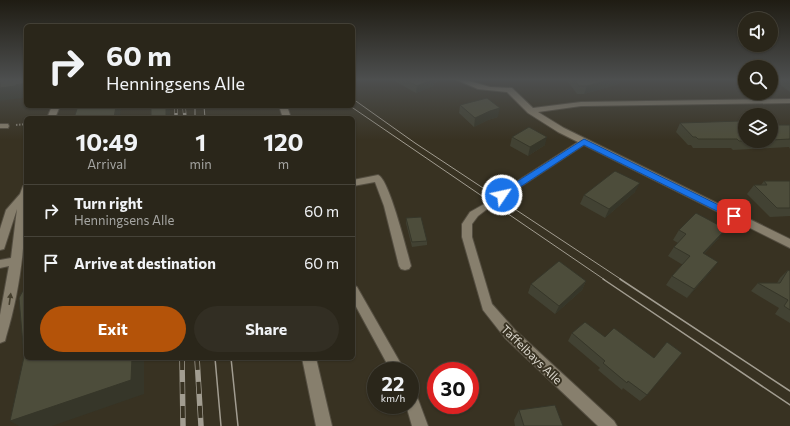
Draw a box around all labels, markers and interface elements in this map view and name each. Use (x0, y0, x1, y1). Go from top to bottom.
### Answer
map controls (738, 12, 778, 148)
button: sound (738, 12, 778, 52)
text: 60 m (106, 38, 172, 72)
icon: right (40, 40, 92, 92)
button: search (738, 60, 778, 100)
text: Henningsens Alle (106, 72, 245, 94)
button: layers (738, 108, 778, 148)
text: 10:49 (75, 127, 138, 156)
text: 1 (195, 127, 206, 156)
text: 120 (263, 127, 304, 156)
text: Arrival (87, 156, 126, 172)
text: min (190, 156, 212, 172)
text: m (278, 156, 289, 172)
position arrow (481, 174, 523, 216)
text: Turn right (74, 194, 143, 212)
pin (717, 199, 751, 233)
icon: right (40, 200, 62, 222)
text: 60 m (304, 202, 339, 220)
icon: arrive (723, 205, 745, 227)
text: Henningsens Alle (74, 212, 174, 228)
icon: arrive (40, 252, 62, 274)
text: Arrive at destination (74, 254, 216, 272)
text: 60 m (304, 254, 339, 272)
one-way arrow (7, 293, 13, 305)
button: Exit (40, 306, 186, 352)
button: Share (194, 306, 339, 352)
street label: Taffelbays Alle (499, 321, 565, 387)
speed limit sign: 30 (427, 362, 479, 414)
text: 22 (382, 371, 404, 395)
text: km/h (381, 392, 405, 404)

